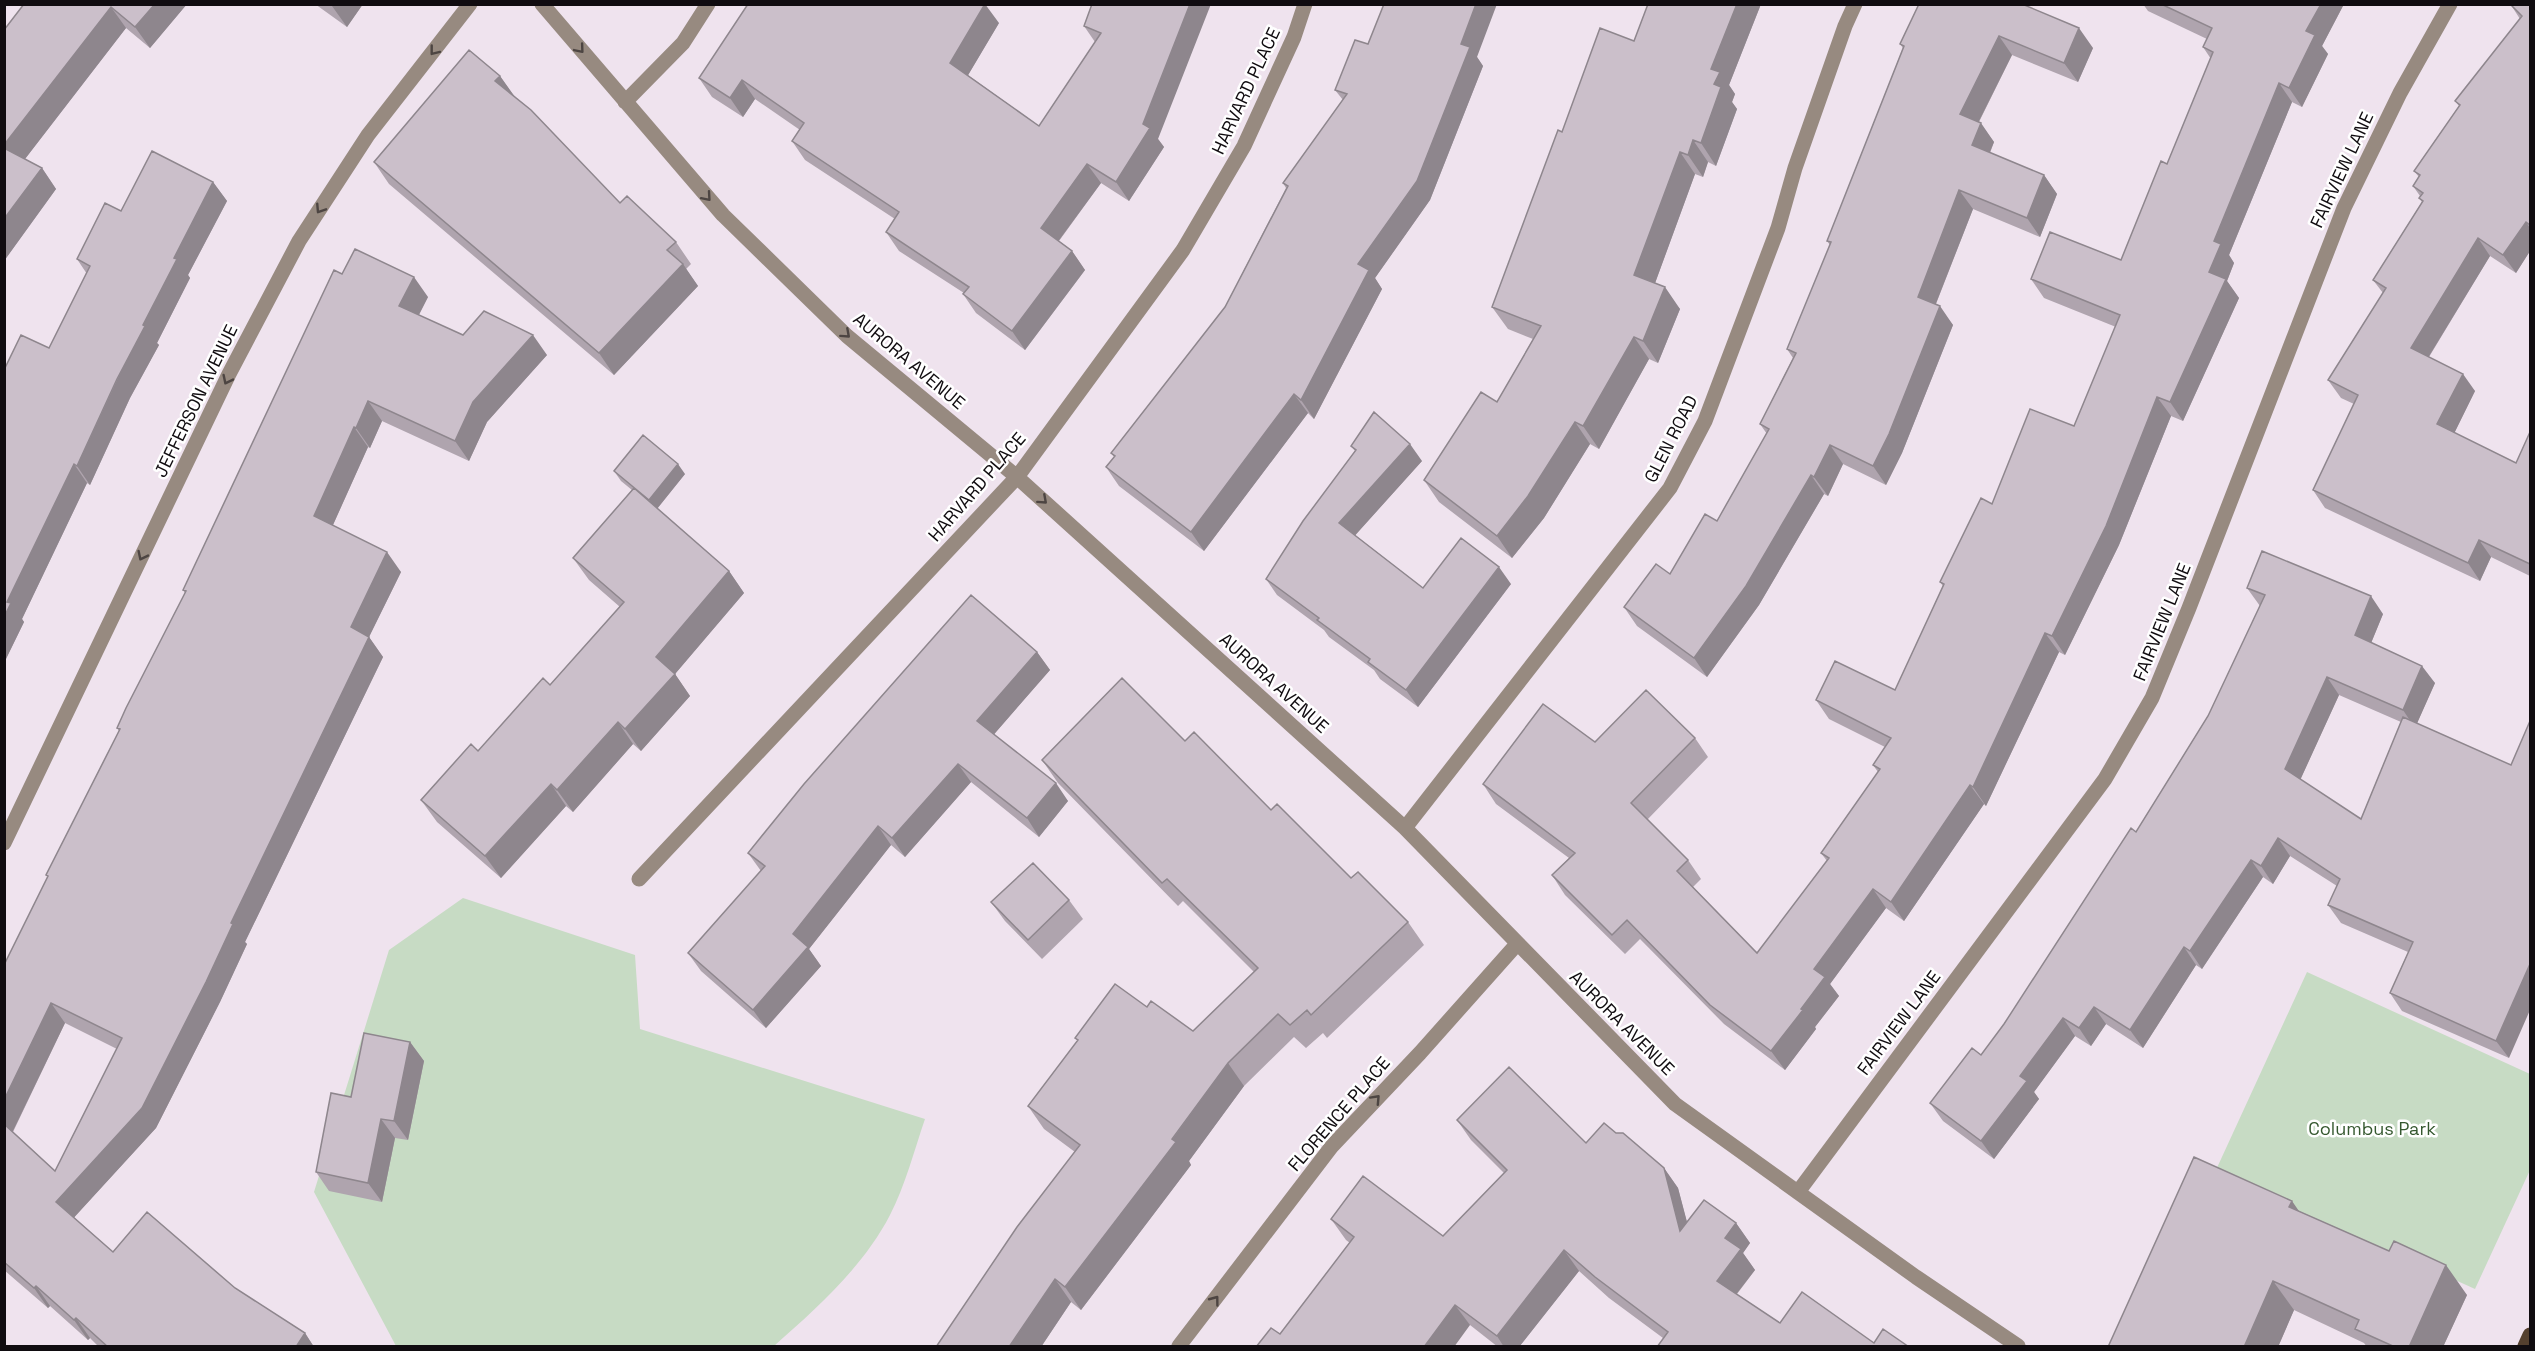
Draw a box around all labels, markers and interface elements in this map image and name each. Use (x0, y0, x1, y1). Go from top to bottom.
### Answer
street label: HARVARD PLACE (1206, 24, 1285, 158)
one-way arrow (573, 42, 584, 53)
one-way arrow (430, 44, 441, 55)
street label: FAIRVIEW LANE (2305, 108, 2378, 231)
one-way arrow (700, 190, 711, 201)
one-way arrow (316, 202, 327, 213)
street label: AURORA AVENUE (849, 307, 970, 414)
street label: JEFFERSON AVENUE (149, 321, 242, 481)
one-way arrow (839, 327, 849, 338)
one-way arrow (222, 374, 234, 385)
street label: GLEN ROAD (1639, 391, 1702, 486)
street label: HARVARD PLACE (923, 427, 1030, 546)
one-way arrow (1036, 493, 1047, 504)
one-way arrow (138, 549, 150, 560)
street label: FAIRVIEW LANE (2127, 560, 2196, 684)
street label: AURORA AVENUE (1215, 628, 1334, 738)
street label: AURORA AVENUE (1565, 965, 1680, 1080)
street label: FAIRVIEW LANE (1852, 966, 1945, 1080)
street label: FLORENCE PLACE (1283, 1052, 1395, 1176)
one-way arrow (1369, 1095, 1380, 1106)
park label: Columbus Park (2308, 1117, 2436, 1140)
one-way arrow (1208, 1296, 1219, 1307)

